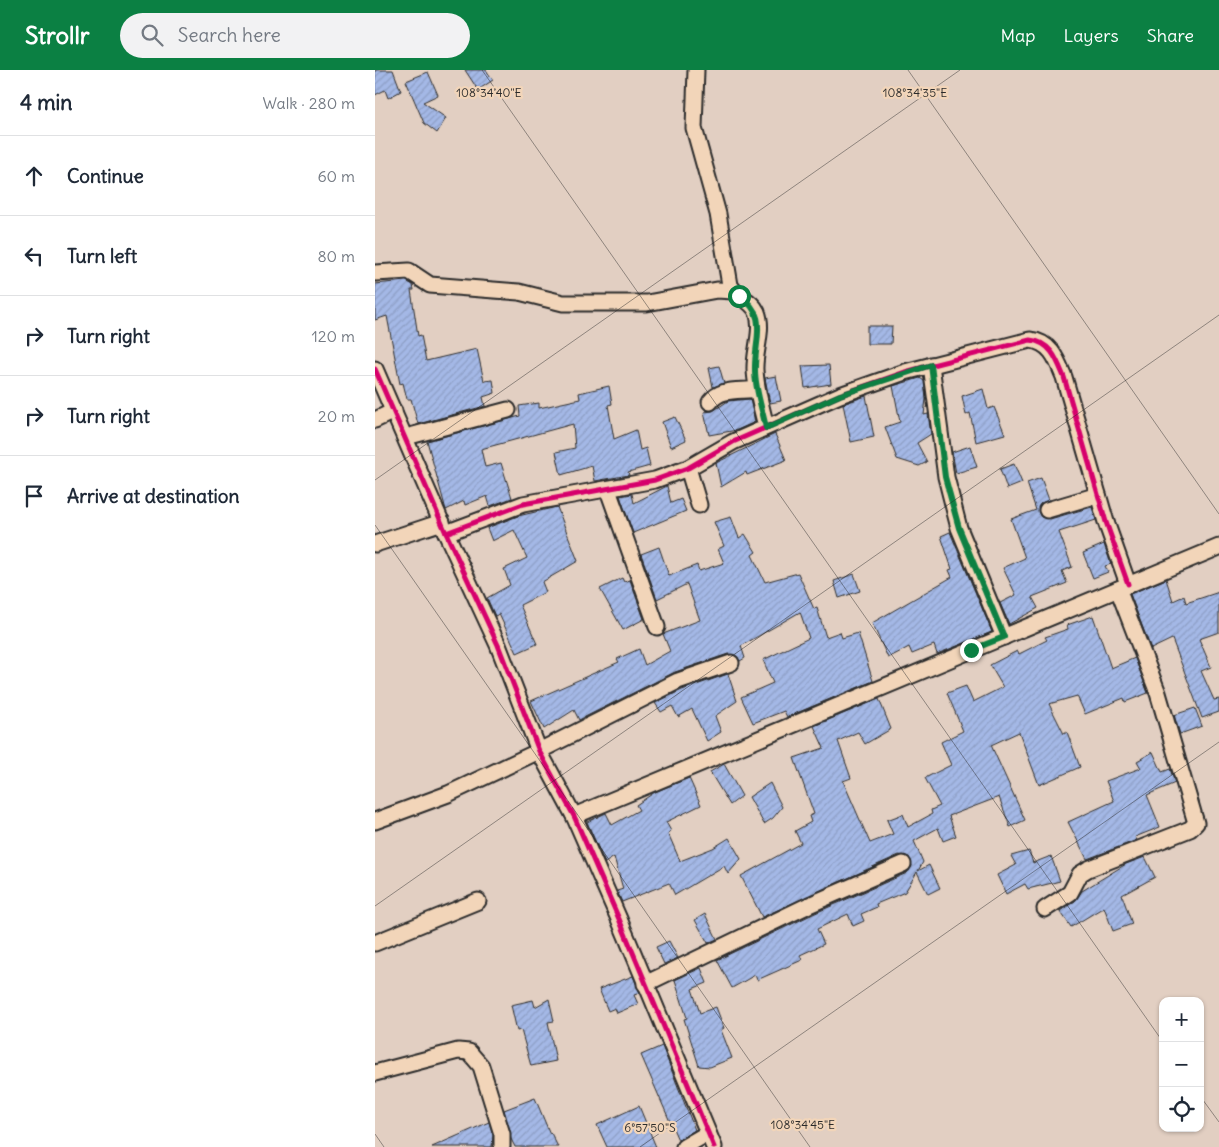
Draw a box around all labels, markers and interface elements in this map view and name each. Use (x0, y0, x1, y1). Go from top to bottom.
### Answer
search box (120, 13, 470, 58)
text: Strollr (25, 20, 90, 50)
icon: search (138, 21, 166, 49)
text: Search here (178, 23, 281, 47)
text: Map (1000, 24, 1035, 47)
text: Layers (1063, 24, 1119, 47)
text: Share (1147, 24, 1194, 47)
text: 108°34'40"E (456, 85, 522, 100)
text: 108°34'35"E (883, 85, 947, 100)
text: 4 min (20, 89, 72, 116)
text: Walk · 280 m (263, 93, 355, 113)
icon: ahead (20, 162, 48, 190)
text: Continue (67, 164, 144, 188)
text: 60 m (317, 166, 355, 186)
icon: left (20, 242, 48, 270)
text: Turn left (67, 244, 137, 268)
text: 80 m (317, 246, 355, 266)
route start (728, 285, 751, 308)
icon: right (20, 322, 48, 350)
text: Turn right (67, 324, 150, 348)
text: 120 m (312, 326, 355, 346)
icon: right (20, 402, 48, 430)
text: Turn right (67, 404, 150, 428)
text: 20 m (318, 406, 355, 426)
icon: arrive (20, 482, 48, 510)
text: Arrive at destination (67, 484, 240, 508)
route end (960, 639, 983, 662)
map controls (1159, 997, 1204, 1132)
button: + (1159, 997, 1204, 1042)
button: − (1159, 1042, 1204, 1087)
button: locate (1159, 1087, 1204, 1132)
text: 108°34'45"E (771, 1117, 835, 1132)
text: 6°57'50"S (624, 1120, 676, 1135)

